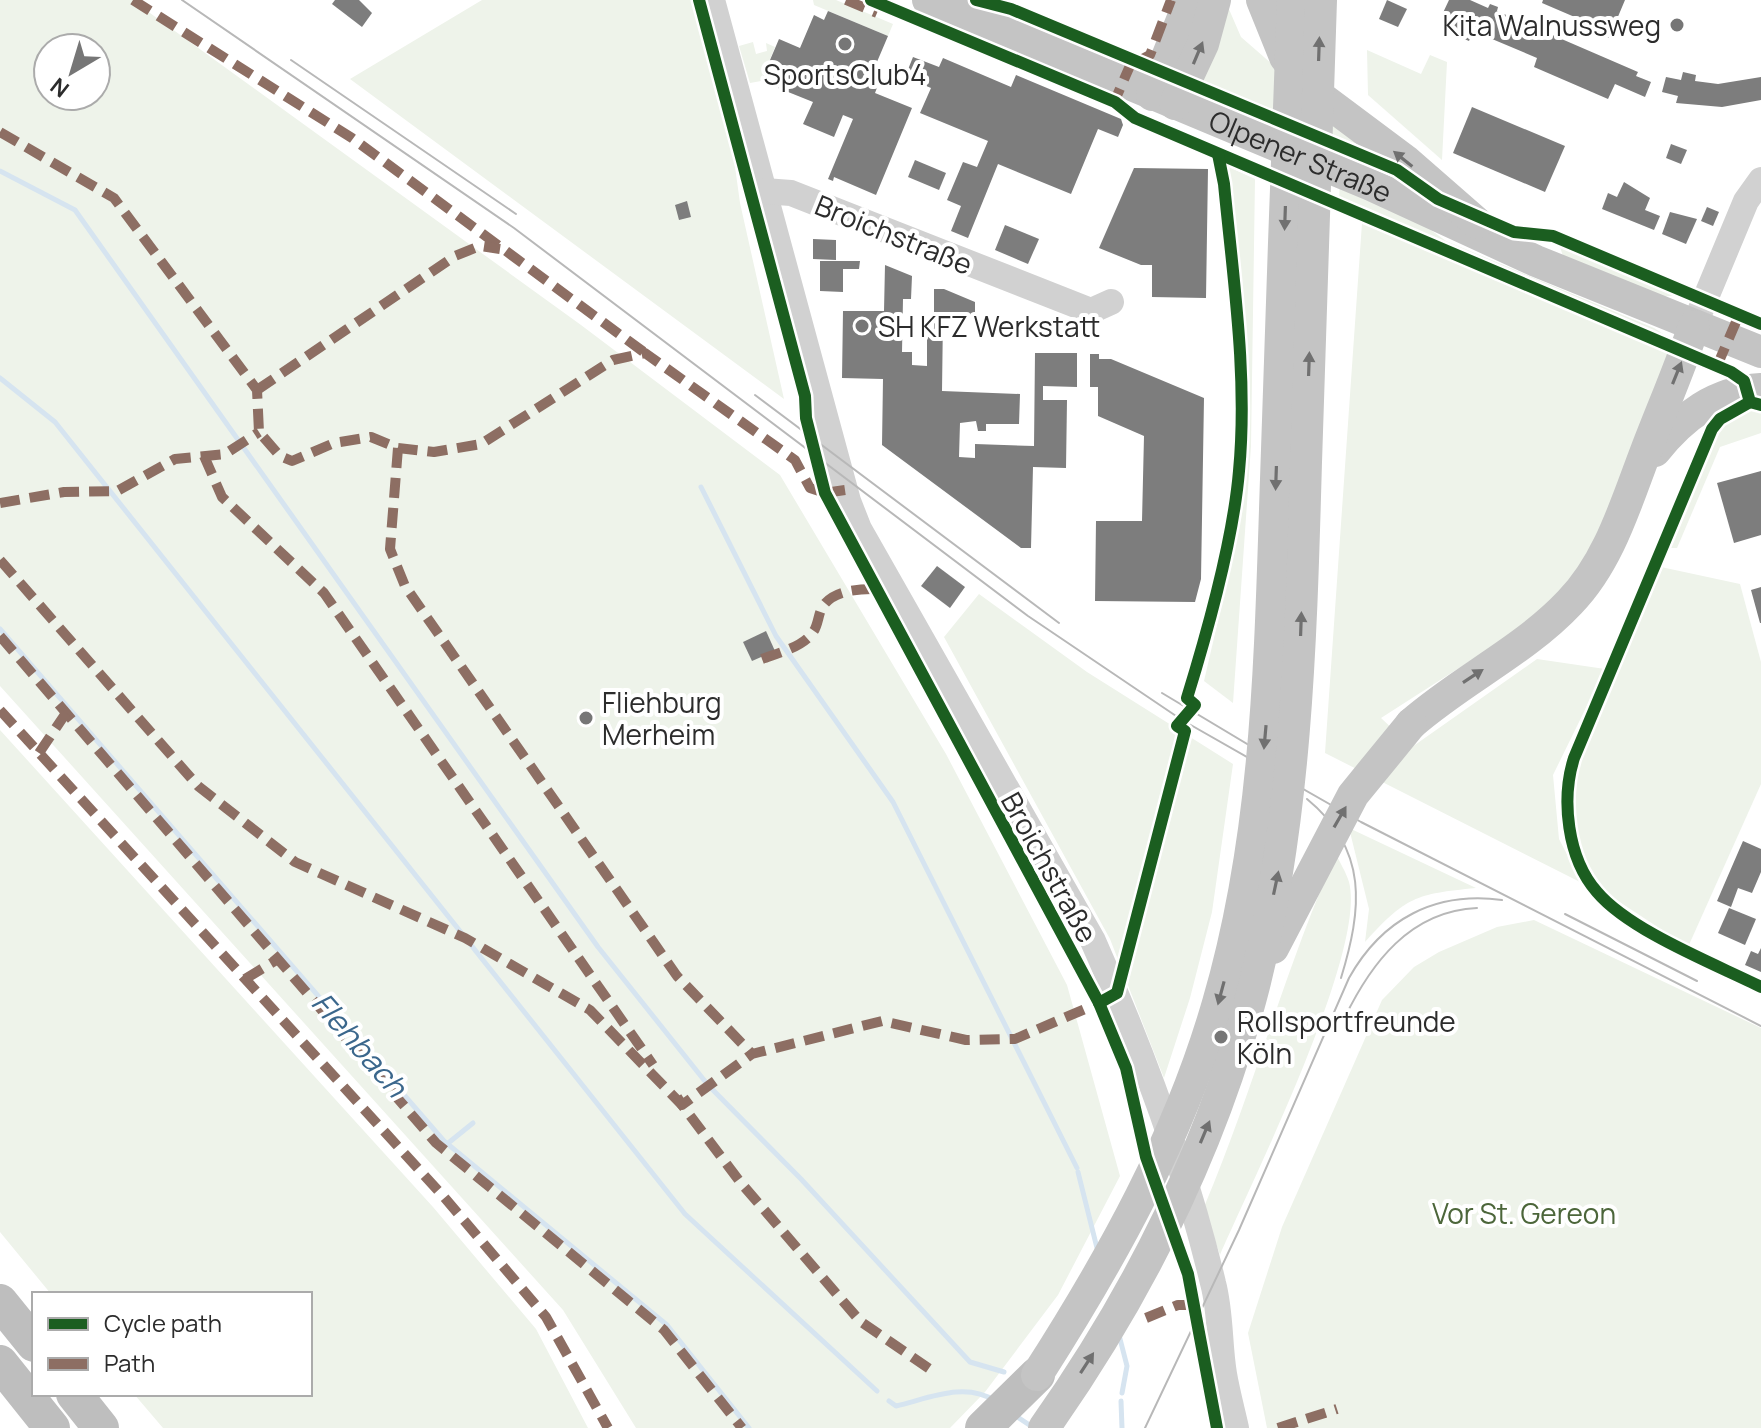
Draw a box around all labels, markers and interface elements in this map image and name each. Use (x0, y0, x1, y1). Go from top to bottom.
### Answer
place label: Kita Walnussweg (1442, 6, 1661, 44)
marker: Kita Walnussweg (1668, 16, 1686, 34)
north arrow (32, 32, 112, 112)
marker: SportsClub4 (836, 35, 854, 53)
one-way arrow (1312, 36, 1325, 61)
one-way arrow (1192, 41, 1205, 65)
place label: SportsClub4 (764, 55, 926, 93)
text: N (44, 71, 75, 104)
street label: Olpener Straße (1204, 101, 1398, 211)
one-way arrow (1392, 150, 1413, 167)
street label: Broichstraße (810, 185, 978, 283)
one-way arrow (1278, 206, 1291, 231)
place label: SH KFZ Werkstatt (878, 307, 1100, 345)
marker: SH KFZ Werkstatt (853, 317, 871, 335)
one-way arrow (1302, 351, 1315, 376)
one-way arrow (1671, 361, 1684, 385)
one-way arrow (1269, 466, 1282, 491)
one-way arrow (1295, 611, 1308, 636)
one-way arrow (1462, 669, 1483, 684)
place label: Fliehburg Merheim (602, 683, 722, 753)
marker: Fliehburg Merheim (577, 709, 595, 727)
one-way arrow (1258, 725, 1271, 750)
street label: Broichstraße (993, 785, 1107, 949)
one-way arrow (1333, 806, 1347, 828)
one-way arrow (1270, 870, 1283, 895)
one-way arrow (1214, 981, 1226, 1006)
water label: Flehbach (303, 983, 418, 1106)
place label: Rollsportfreunde Köln (1237, 1002, 1456, 1072)
marker: Rollsportfreunde Köln (1212, 1028, 1230, 1046)
one-way arrow (1198, 1120, 1211, 1144)
park label: Vor St. Gereon (1432, 1194, 1616, 1232)
legend (32, 1292, 312, 1396)
text: Cycle path (104, 1306, 222, 1339)
text: Path (104, 1346, 155, 1379)
one-way arrow (1080, 1352, 1094, 1374)

